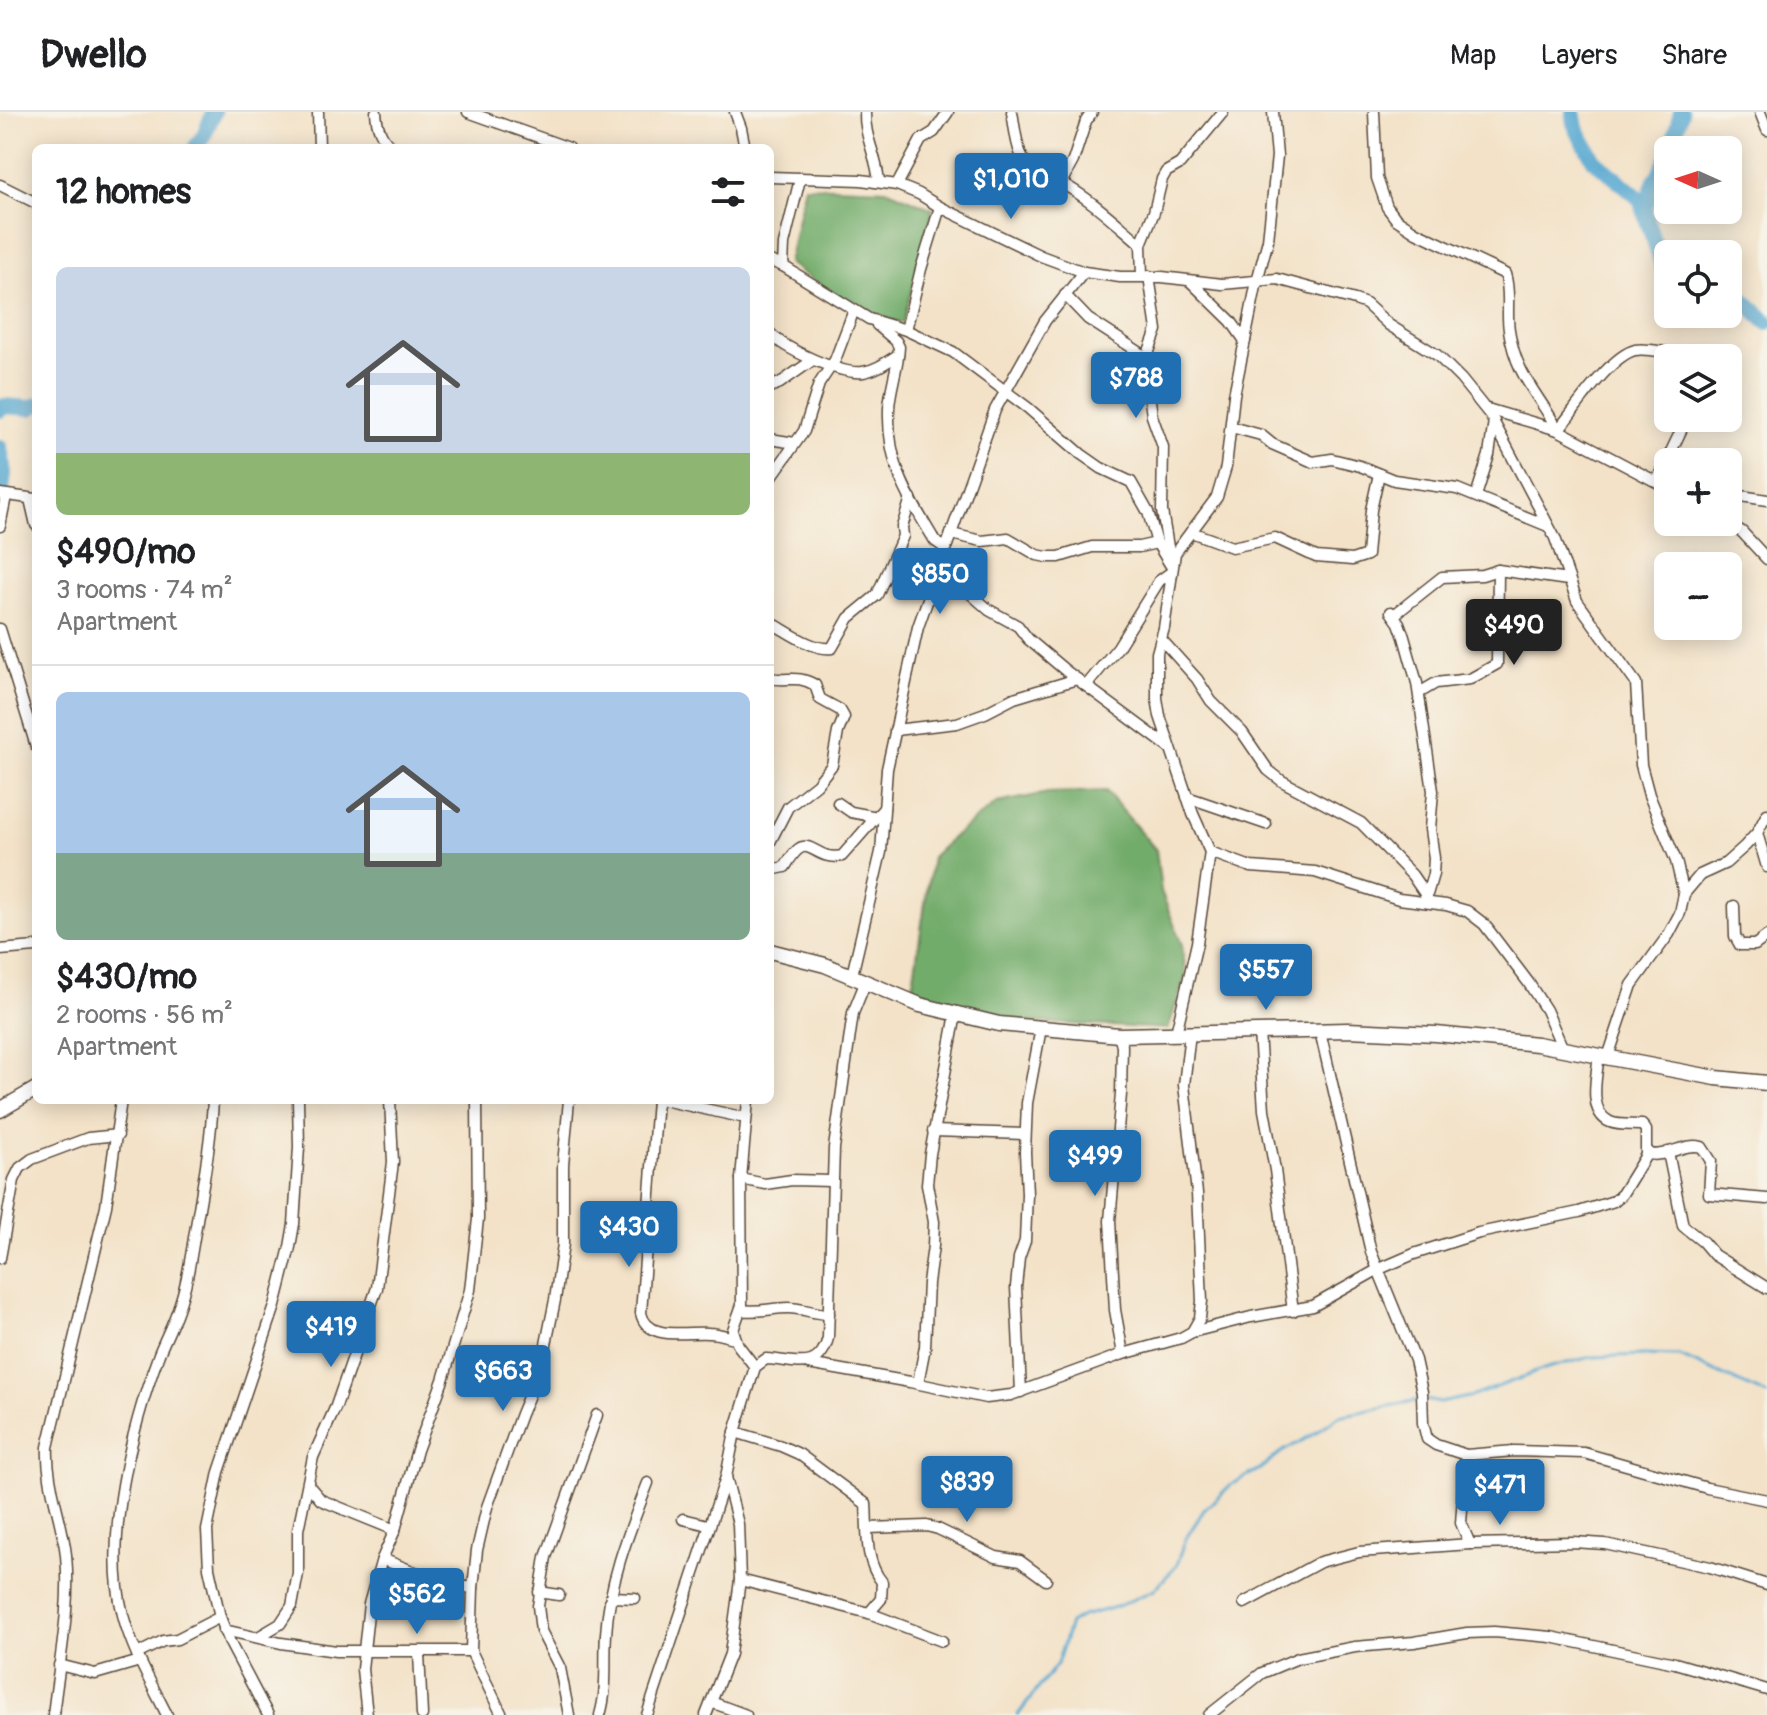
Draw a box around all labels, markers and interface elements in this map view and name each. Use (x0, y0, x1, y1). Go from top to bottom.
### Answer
text: Dwello (40, 31, 147, 79)
text: Map (1450, 38, 1496, 73)
text: Layers (1540, 38, 1617, 73)
text: Share (1661, 38, 1727, 73)
north arrow (1654, 136, 1742, 224)
map controls (1654, 136, 1742, 640)
pin: $1,010 (946, 153, 1076, 221)
text: $1,010 (973, 163, 1049, 195)
icon: filters (706, 170, 750, 214)
text: 12 homes (56, 171, 191, 214)
button: locate (1654, 240, 1742, 328)
icon: home (331, 319, 475, 463)
button: layers (1654, 344, 1742, 432)
pin: $788 (1089, 352, 1183, 420)
text: $788 (1109, 362, 1163, 394)
button: + (1654, 448, 1742, 536)
text: $490/mo (56, 531, 196, 574)
pin: $850 (893, 548, 987, 616)
button: − (1654, 552, 1742, 640)
text: $850 (910, 558, 970, 590)
text: 3 rooms · 74 m² (56, 574, 233, 606)
pin: $490 (1467, 599, 1561, 667)
text: Apartment (56, 606, 177, 638)
text: $490 (1484, 609, 1544, 641)
icon: home (331, 744, 475, 888)
pin: $557 (1219, 944, 1313, 1012)
text: $557 (1238, 954, 1294, 986)
text: $430/mo (56, 956, 197, 999)
text: 2 rooms · 56 m² (56, 999, 233, 1031)
text: Apartment (56, 1031, 177, 1063)
pin: $499 (1048, 1130, 1142, 1198)
text: $499 (1067, 1140, 1123, 1172)
pin: $430 (582, 1201, 676, 1269)
text: $430 (598, 1211, 660, 1243)
pin: $419 (284, 1301, 378, 1369)
text: $419 (305, 1311, 357, 1343)
pin: $663 (456, 1345, 550, 1413)
text: $663 (474, 1355, 532, 1387)
pin: $839 (920, 1456, 1014, 1524)
pin: $471 (1453, 1459, 1547, 1527)
text: $839 (939, 1466, 995, 1498)
text: $471 (1473, 1469, 1527, 1501)
pin: $562 (370, 1568, 464, 1636)
text: $562 (388, 1578, 446, 1610)

